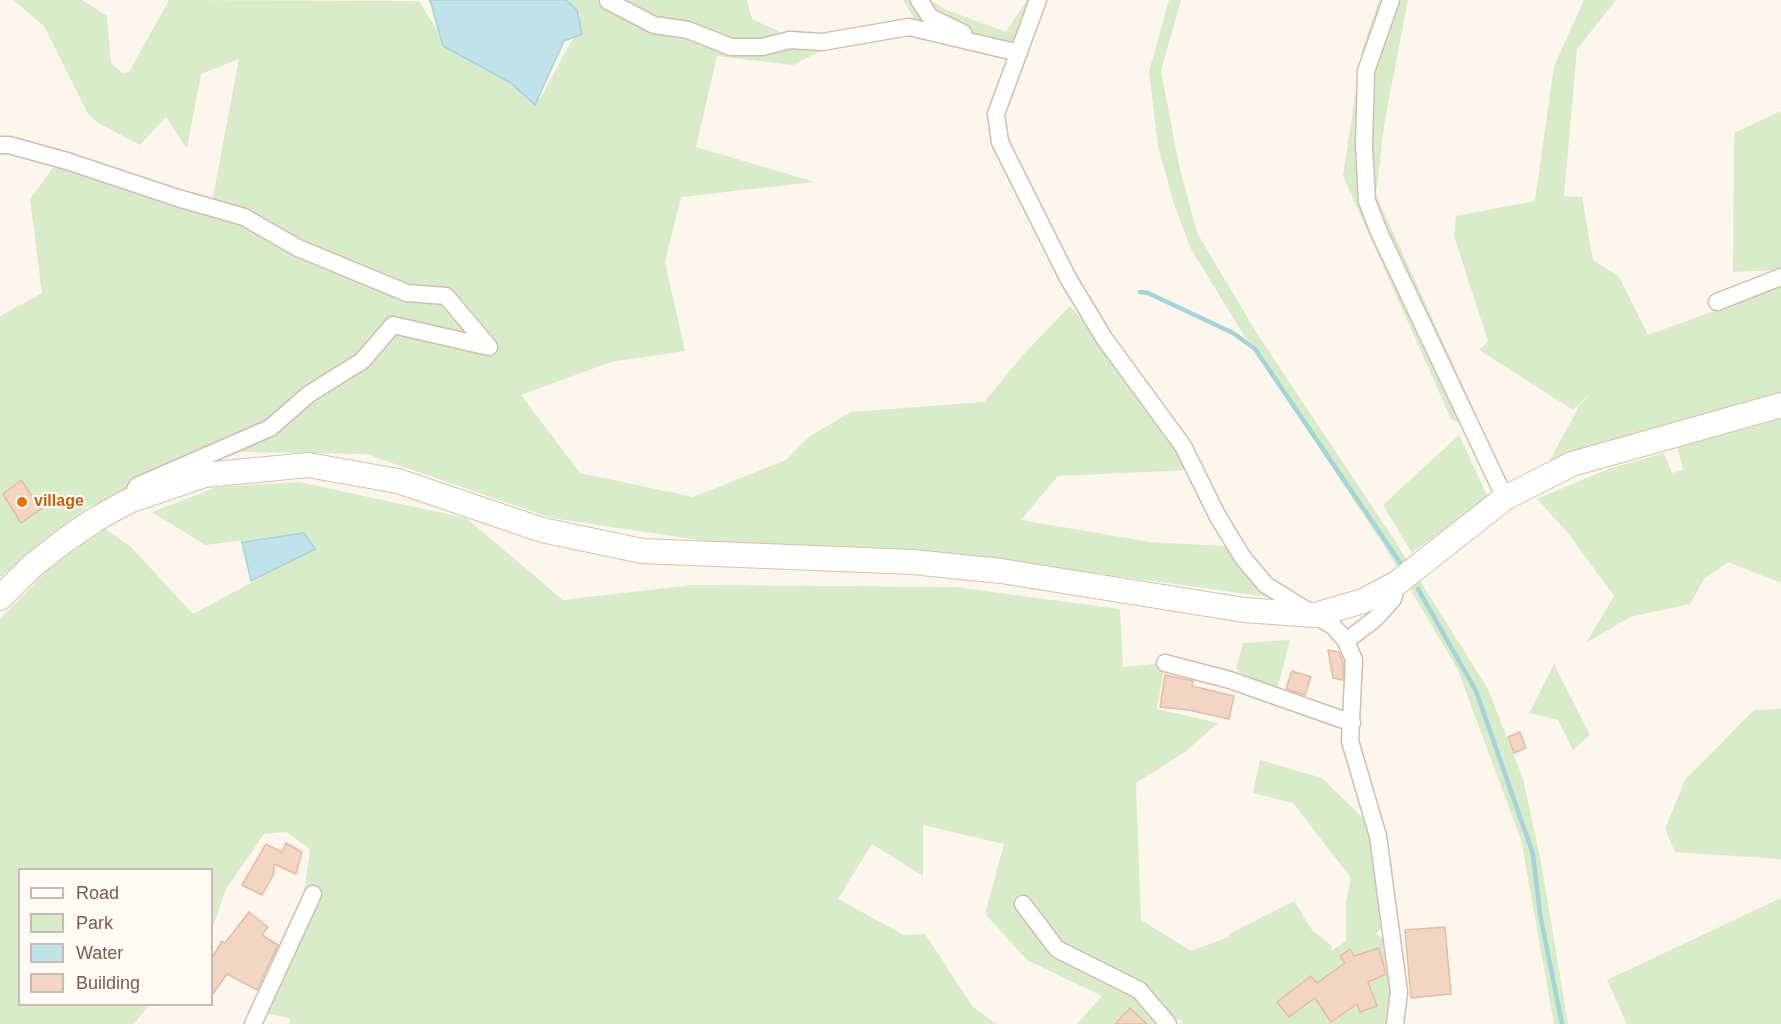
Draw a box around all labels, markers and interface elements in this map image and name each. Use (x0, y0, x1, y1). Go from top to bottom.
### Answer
place label: village (34, 492, 84, 512)
marker: village (15, 495, 29, 509)
legend (18, 868, 213, 1006)
text: Road (76, 883, 119, 903)
text: Park (76, 913, 113, 933)
text: Water (76, 943, 123, 963)
text: Building (76, 973, 140, 993)

